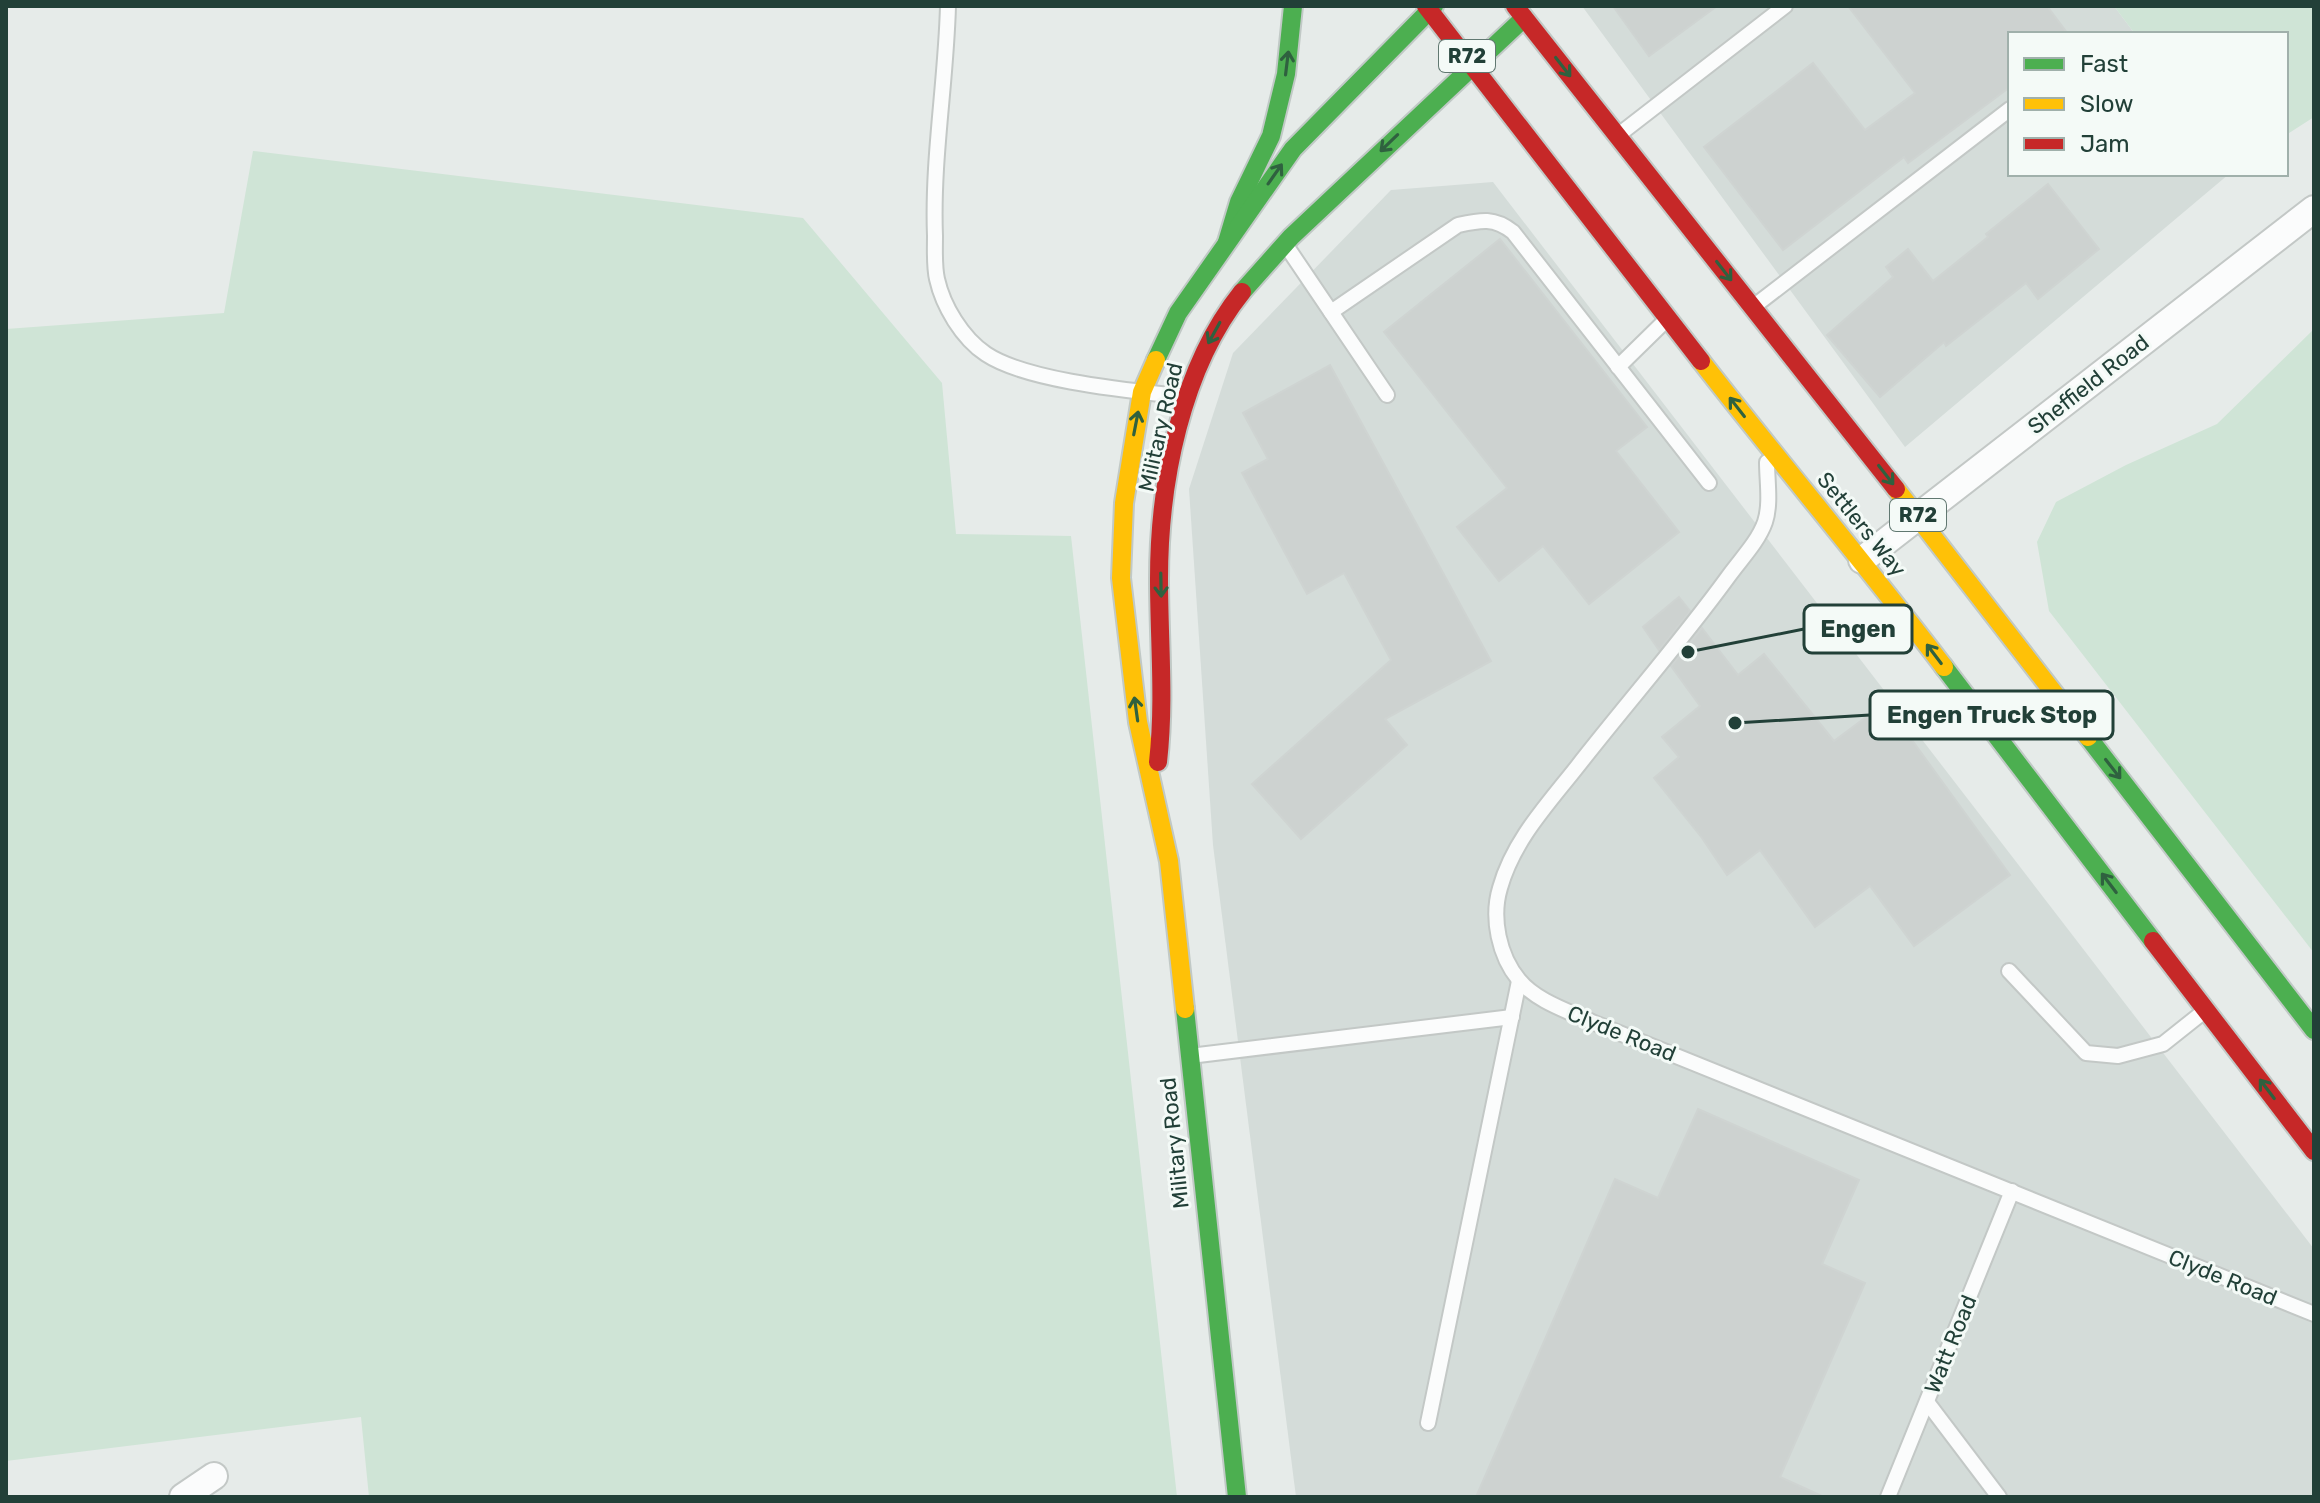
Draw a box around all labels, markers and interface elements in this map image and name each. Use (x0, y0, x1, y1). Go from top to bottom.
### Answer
legend (2008, 32, 2288, 176)
road number: R72 (1439, 40, 1495, 72)
text: Fast (2080, 50, 2128, 78)
one-way arrow (1280, 51, 1295, 76)
one-way arrow (1554, 56, 1572, 77)
text: Slow (2080, 90, 2133, 118)
text: Jam (2080, 130, 2130, 158)
one-way arrow (1380, 133, 1400, 152)
one-way arrow (1267, 164, 1283, 186)
one-way arrow (1716, 260, 1733, 281)
one-way arrow (1206, 321, 1222, 344)
street label: Sheffield Road (2022, 329, 2154, 440)
street label: Military Road (1133, 360, 1188, 494)
one-way arrow (1729, 396, 1746, 418)
one-way arrow (1129, 411, 1144, 436)
one-way arrow (1877, 464, 1895, 485)
street label: Settlers Way (1811, 467, 1912, 582)
road number: R72 (1890, 499, 1946, 531)
one-way arrow (1153, 571, 1169, 598)
callout: Engen (1804, 605, 1912, 653)
text: Engen (1820, 615, 1896, 643)
one-way arrow (1925, 644, 1942, 665)
callout: Engen Truck Stop (1870, 691, 2113, 739)
one-way arrow (1128, 697, 1143, 722)
text: Engen Truck Stop (1887, 701, 2097, 729)
one-way arrow (2105, 758, 2122, 779)
one-way arrow (2100, 873, 2117, 894)
street label: Clyde Road (1564, 999, 1680, 1067)
street label: Military Road (1154, 1076, 1195, 1210)
one-way arrow (2258, 1079, 2275, 1100)
street label: Clyde Road (2165, 1243, 2281, 1311)
street label: Watt Road (1918, 1291, 1982, 1397)

